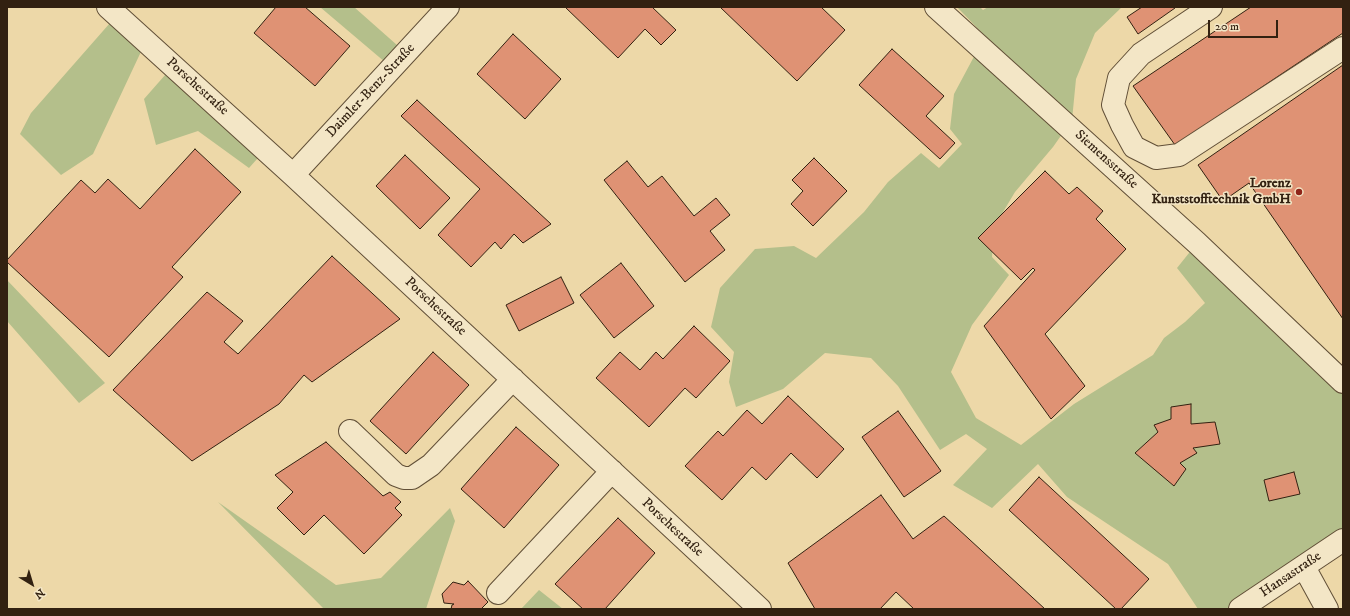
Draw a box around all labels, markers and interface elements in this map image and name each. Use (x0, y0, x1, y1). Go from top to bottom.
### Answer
scale bar (1210, 12, 1280, 38)
text: 20 m (1215, 19, 1239, 34)
street label: Daimler-Benz-Straße (323, 41, 419, 141)
street label: Porschestraße (162, 55, 232, 119)
street label: Siemensstraße (1071, 127, 1141, 193)
place label: Lorenz Kunststofftechnik GmbH (1151, 176, 1291, 208)
marker: Lorenz Kunststofftechnik GmbH (1294, 187, 1304, 197)
street label: Porschestraße (401, 274, 469, 340)
street label: Porschestraße (638, 495, 706, 561)
street label: Hansastraße (1257, 548, 1325, 602)
north arrow (12, 564, 52, 604)
text: N (32, 585, 47, 602)

